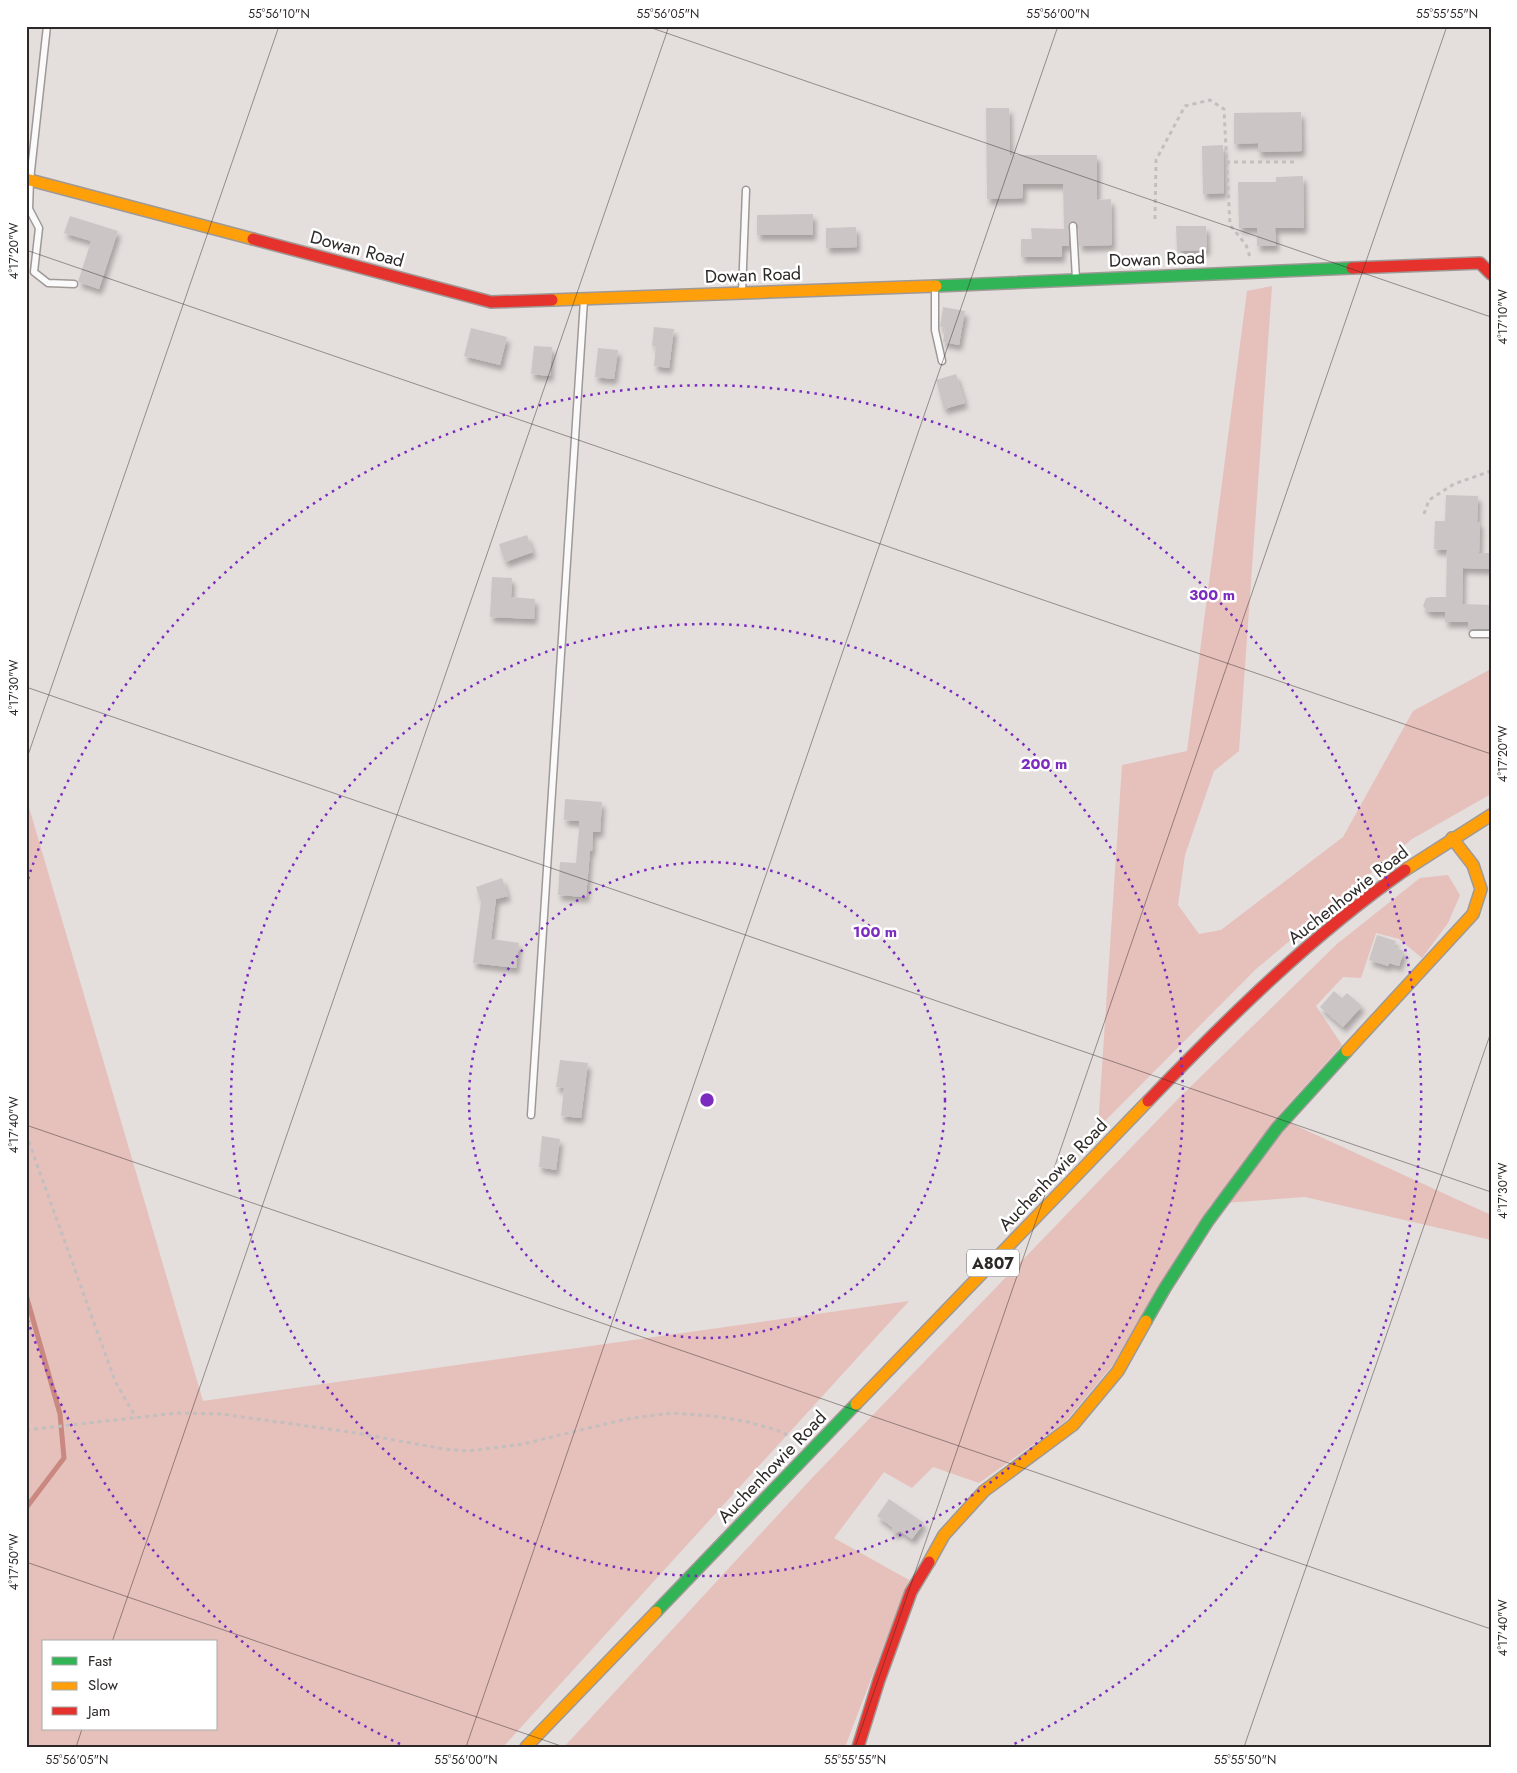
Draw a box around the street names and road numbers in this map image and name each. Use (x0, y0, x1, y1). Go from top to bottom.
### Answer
street label: Dowan Road (307, 224, 407, 274)
street label: Dowan Road (1108, 244, 1206, 274)
street label: Dowan Road (704, 260, 802, 290)
street label: Auchenhowie Road (1282, 839, 1414, 951)
street label: Auchenhowie Road (993, 1113, 1113, 1237)
road number: A807 (967, 1250, 1019, 1276)
street label: Auchenhowie Road (712, 1405, 832, 1529)

